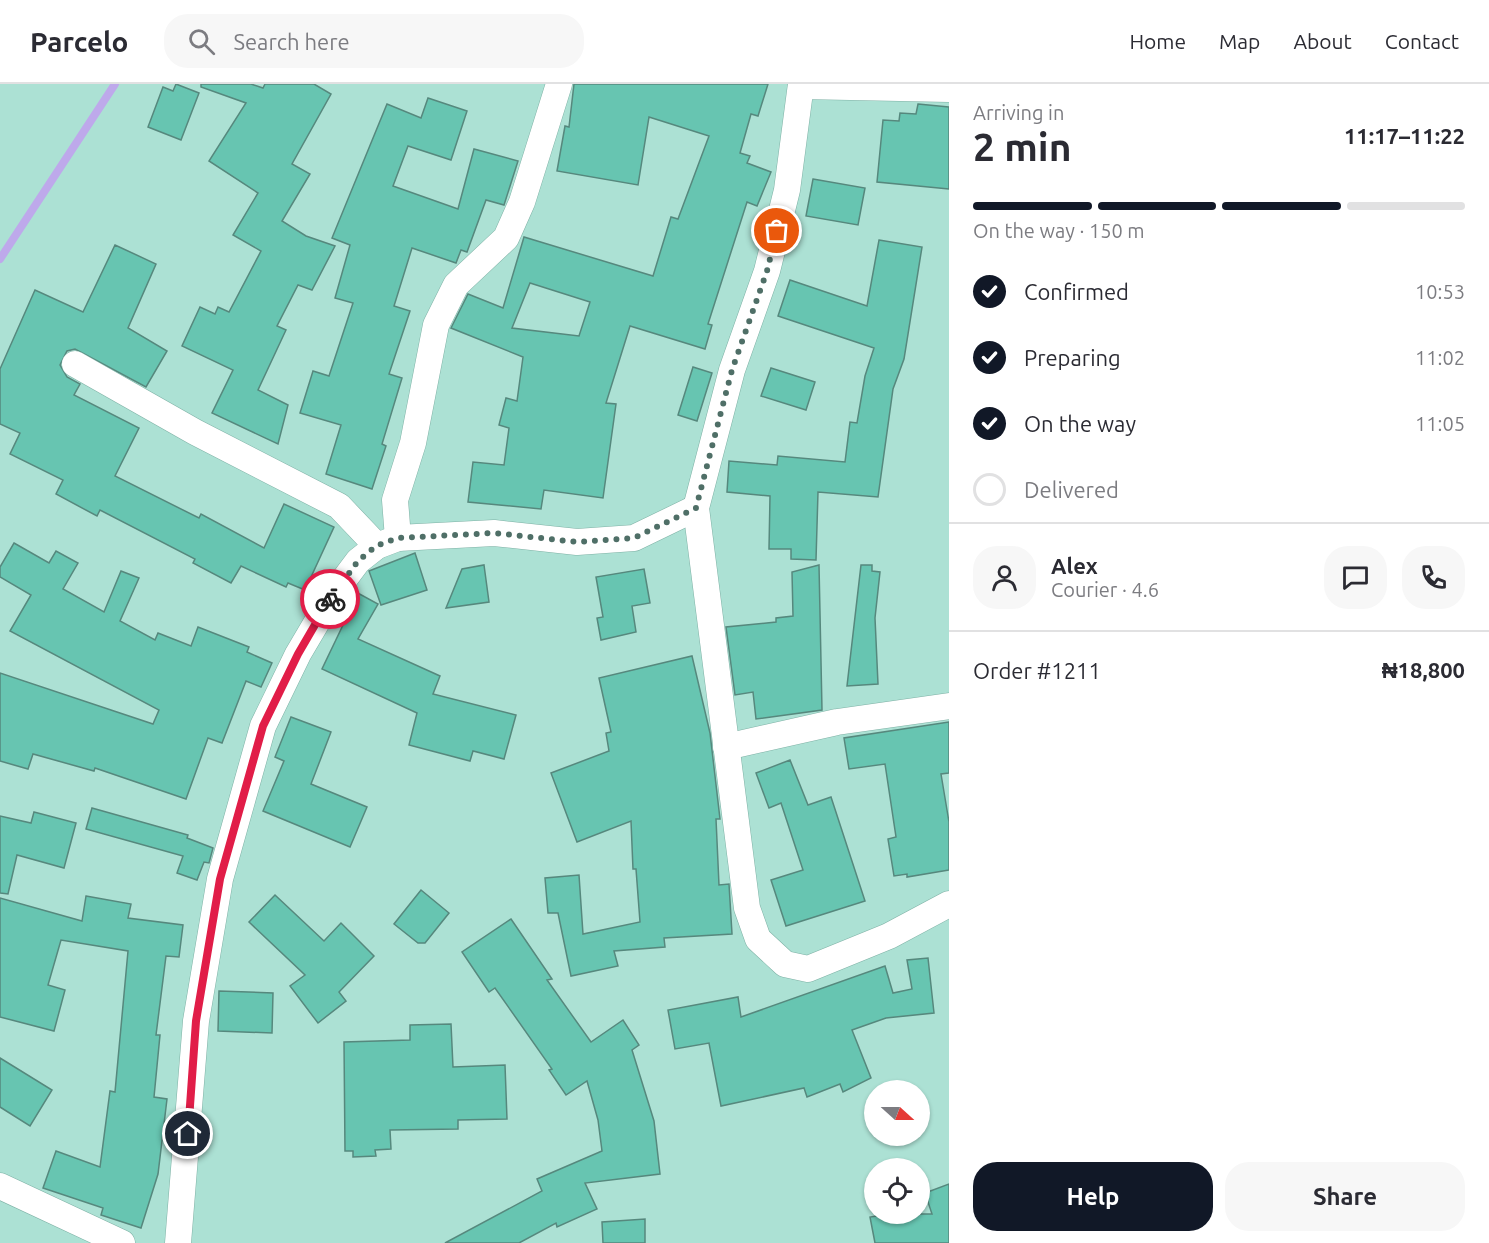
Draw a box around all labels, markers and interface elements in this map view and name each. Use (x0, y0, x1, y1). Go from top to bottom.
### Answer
search box (164, 14, 584, 68)
icon: search (185, 25, 218, 58)
text: Parcelo (30, 26, 128, 57)
text: Search here (233, 29, 350, 54)
text: Home (1129, 29, 1186, 53)
text: Map (1219, 29, 1260, 53)
text: About (1293, 29, 1352, 53)
text: Contact (1385, 29, 1459, 53)
text: Arriving in (973, 101, 1064, 124)
text: 11:17–11:22 (1344, 123, 1465, 148)
text: 2 min (973, 125, 1072, 168)
pin (751, 205, 802, 256)
icon: bag (760, 214, 793, 247)
text: On the way · 150 m (973, 219, 1145, 242)
icon: check (973, 275, 1006, 308)
text: Confirmed (1024, 279, 1129, 304)
text: 10:53 (1415, 280, 1465, 303)
icon: check (973, 341, 1006, 374)
text: Preparing (1024, 345, 1121, 370)
text: 11:02 (1415, 346, 1465, 369)
icon: check (973, 407, 1006, 440)
text: On the way (1024, 411, 1136, 436)
text: 11:05 (1415, 412, 1465, 435)
text: Delivered (1024, 477, 1119, 502)
button: person (973, 546, 1036, 609)
button: chat (1324, 546, 1387, 609)
button: phone (1402, 546, 1465, 609)
text: Alex (1051, 553, 1098, 578)
courier (300, 569, 360, 629)
text: Courier · 4.6 (1051, 578, 1159, 601)
icon: bike (314, 583, 347, 616)
text: ₦18,800 (1382, 657, 1465, 682)
text: Order #1211 (973, 658, 1101, 683)
north arrow (864, 1080, 930, 1146)
map controls (864, 1080, 930, 1224)
pin (162, 1108, 213, 1159)
icon: home (171, 1117, 204, 1150)
button: locate (864, 1158, 930, 1224)
button: Help (973, 1162, 1213, 1231)
button: Share (1225, 1162, 1465, 1231)

